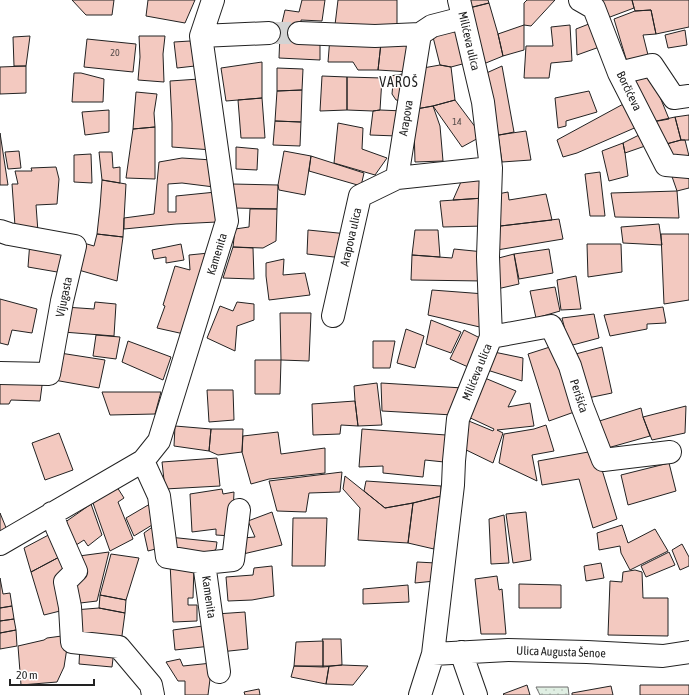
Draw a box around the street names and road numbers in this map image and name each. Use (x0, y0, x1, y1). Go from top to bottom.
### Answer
street label: Milićeva ulica (455, 10, 483, 72)
street label: Borčićeva (613, 69, 645, 113)
street label: Arapova (396, 99, 416, 137)
street label: Arapova ulica (337, 206, 365, 268)
street label: Kamenita (204, 231, 230, 277)
street label: Vijugasta (53, 276, 75, 318)
street label: Milićeva ulica (459, 341, 495, 403)
street label: Perišića (567, 377, 591, 415)
street label: Kamenita (199, 575, 219, 619)
street label: Ulica Augusta Šenoe (516, 643, 606, 661)

